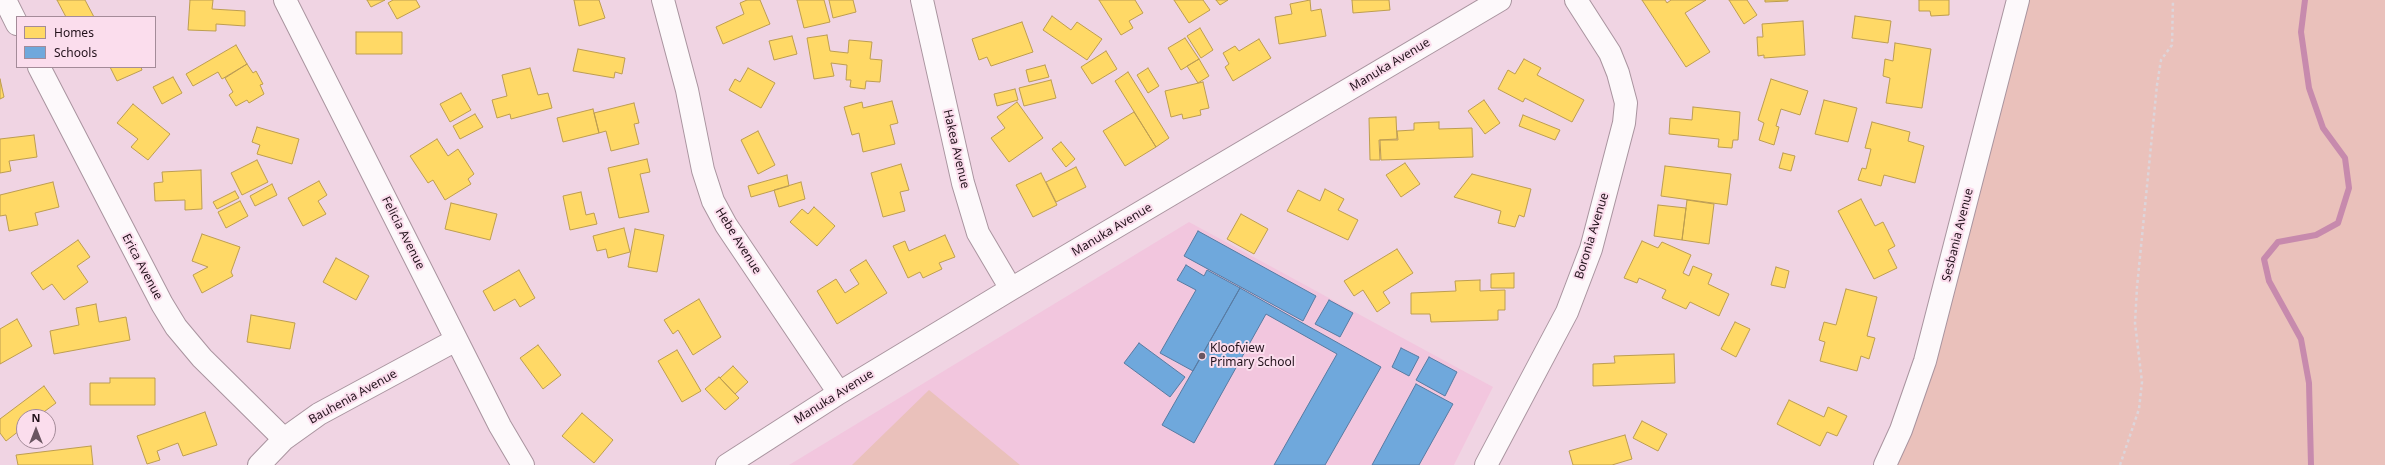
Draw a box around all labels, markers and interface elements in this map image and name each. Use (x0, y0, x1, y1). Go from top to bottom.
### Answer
legend (16, 16, 156, 68)
text: Homes (54, 24, 94, 41)
street label: Manuka Avenue (1347, 35, 1433, 95)
text: Schools (54, 44, 97, 61)
street label: Hakea Avenue (940, 108, 972, 190)
street label: Sesbania Avenue (1939, 187, 1977, 283)
street label: Boronia Avenue (1572, 191, 1612, 281)
street label: Felicia Avenue (378, 194, 428, 272)
street label: Manuka Avenue (1069, 200, 1155, 260)
street label: Hebe Avenue (712, 205, 764, 277)
street label: Erica Avenue (119, 232, 165, 302)
place label: Kloofview Primary School (1210, 342, 1295, 370)
marker: Kloofview Primary School (1197, 351, 1207, 361)
street label: Bauhenia Avenue (306, 367, 400, 427)
street label: Manuka Avenue (792, 367, 876, 427)
north arrow (16, 409, 56, 449)
text: N (32, 410, 40, 425)

